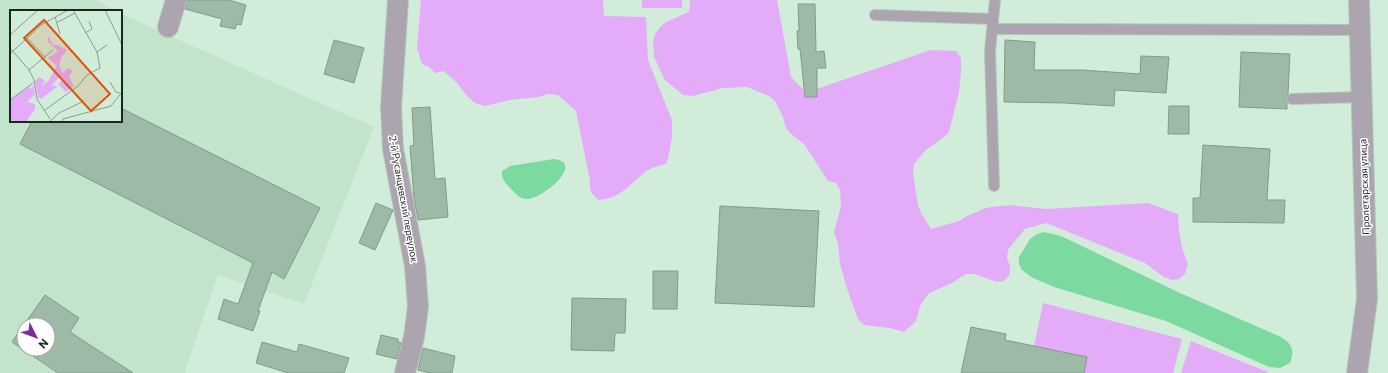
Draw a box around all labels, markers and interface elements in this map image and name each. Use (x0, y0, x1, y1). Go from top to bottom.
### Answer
inset map (10, 10, 122, 122)
street label: 2-й Русанцевский переулок (387, 135, 421, 264)
street label: Пролетарская улица (1356, 139, 1372, 235)
north arrow (16, 317, 56, 357)
text: N (36, 337, 51, 351)

